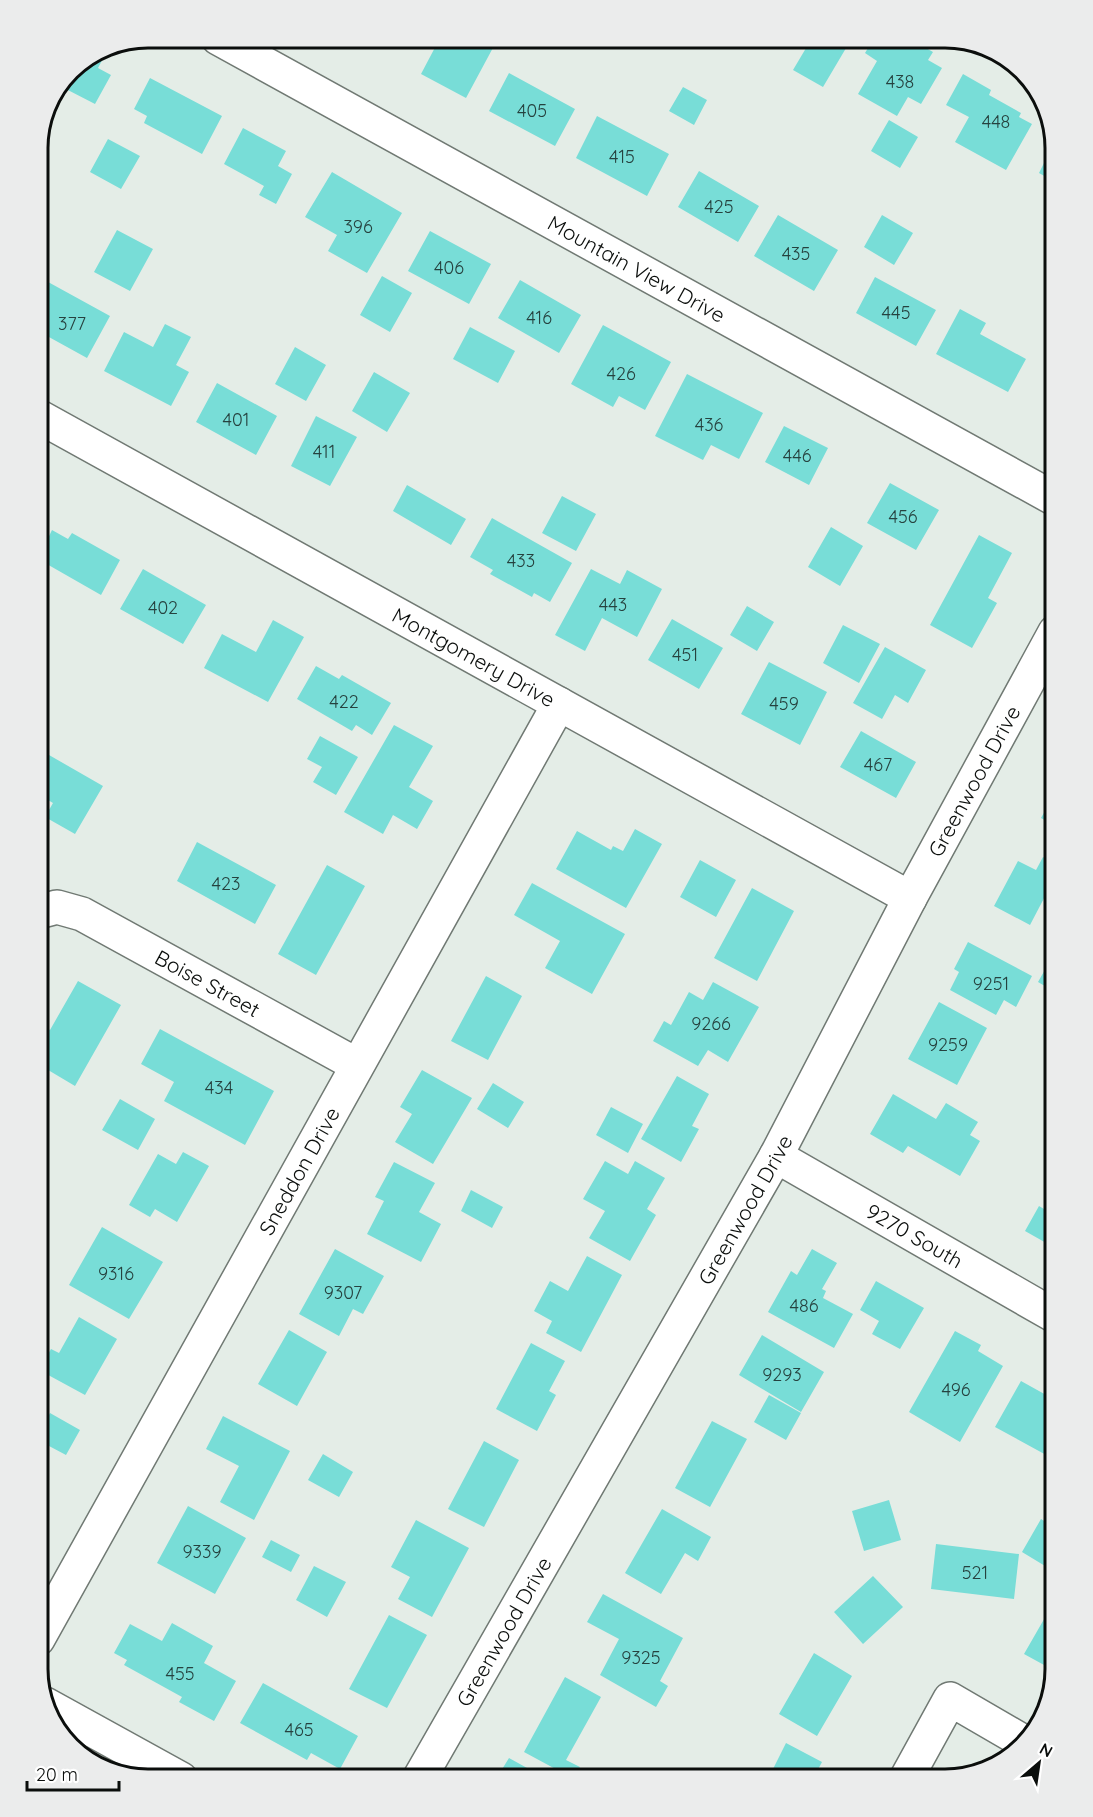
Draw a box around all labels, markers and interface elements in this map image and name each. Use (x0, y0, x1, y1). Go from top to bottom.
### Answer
house number: 438 (886, 70, 914, 93)
house number: 405 (517, 99, 547, 122)
house number: 448 (982, 110, 1010, 133)
house number: 415 (609, 145, 635, 168)
house number: 425 (704, 195, 734, 218)
street label: Mountain View Drive (543, 209, 730, 328)
house number: 396 (343, 215, 373, 238)
house number: 435 (782, 242, 810, 265)
house number: 406 (434, 256, 464, 279)
house number: 445 (882, 301, 910, 324)
house number: 416 (526, 306, 552, 329)
house number: 377 (58, 312, 86, 335)
house number: 426 (606, 362, 636, 385)
house number: 401 (223, 408, 249, 431)
house number: 436 (695, 413, 724, 436)
house number: 411 (313, 440, 335, 463)
house number: 446 (783, 444, 812, 467)
house number: 456 (888, 505, 918, 528)
house number: 433 (507, 549, 535, 572)
house number: 443 (599, 593, 627, 616)
house number: 402 (148, 596, 178, 619)
street label: Montgomery Drive (388, 602, 560, 712)
house number: 451 (672, 643, 698, 666)
house number: 422 (329, 690, 359, 713)
house number: 459 (769, 692, 799, 715)
street label: Greenwood Drive (922, 701, 1025, 861)
house number: 467 (864, 753, 892, 776)
house number: 423 (212, 872, 240, 895)
street label: Boise Street (151, 944, 265, 1022)
house number: 9251 (973, 972, 1009, 995)
house number: 9266 (691, 1012, 731, 1035)
house number: 9259 (928, 1033, 968, 1056)
house number: 434 (205, 1076, 233, 1099)
street label: Sneddon Drive (253, 1102, 345, 1239)
street label: Greenwood Drive (692, 1130, 798, 1289)
street label: 9270 South (862, 1198, 968, 1274)
house number: 9316 (98, 1262, 134, 1285)
house number: 9307 (324, 1281, 362, 1304)
house number: 486 (790, 1294, 819, 1317)
house number: 9293 (762, 1363, 802, 1386)
house number: 496 (942, 1378, 971, 1401)
house number: 9339 (183, 1540, 221, 1563)
street label: Greenwood Drive (450, 1552, 557, 1711)
house number: 521 (962, 1561, 988, 1584)
house number: 9325 (621, 1646, 661, 1669)
house number: 455 (165, 1662, 195, 1685)
house number: 465 (285, 1718, 313, 1741)
north arrow (1009, 1733, 1069, 1793)
text: N (1036, 1738, 1056, 1761)
scale bar (27, 1754, 118, 1792)
text: 20 m (36, 1763, 78, 1786)

